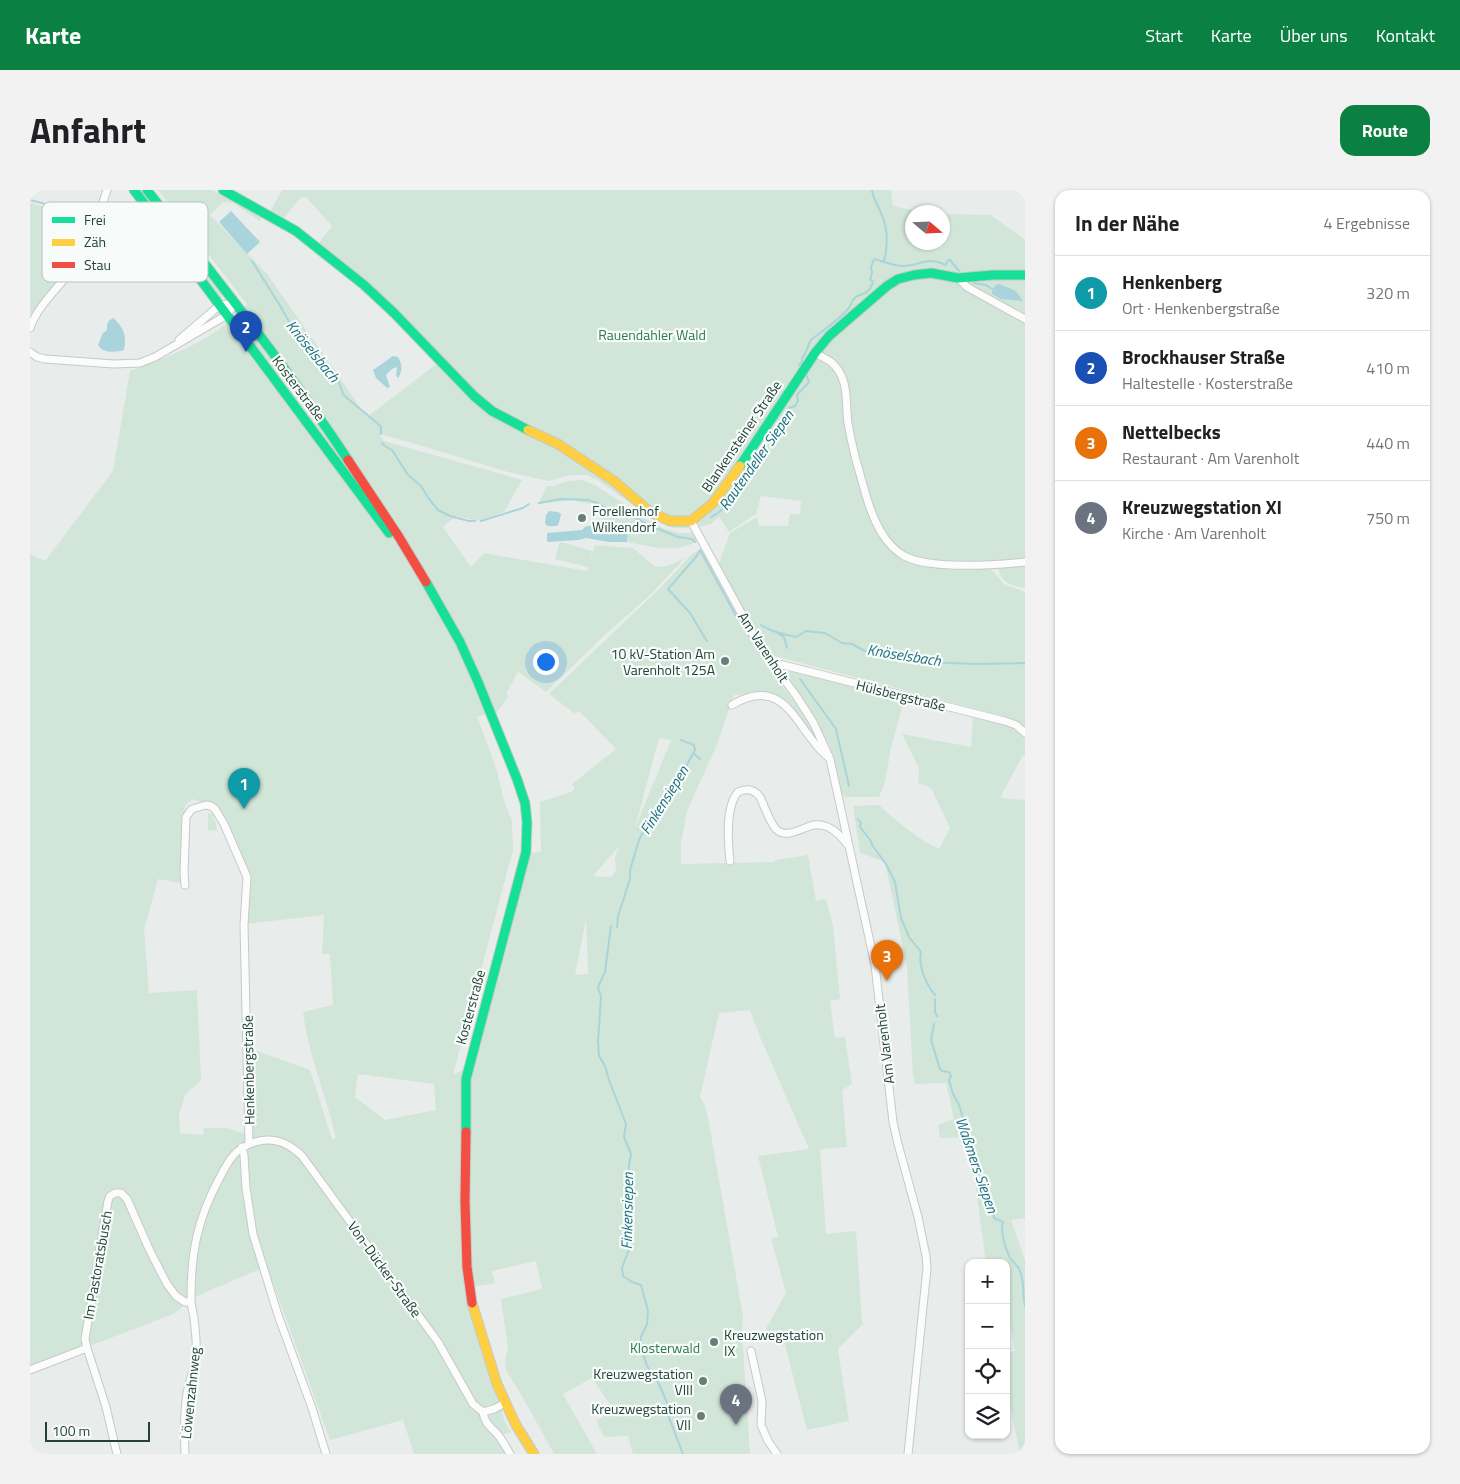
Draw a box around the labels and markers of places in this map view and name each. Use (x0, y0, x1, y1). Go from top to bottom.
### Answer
pin: 2 (230, 311, 262, 352)
place label: Forellenhof Wilkendorf (592, 500, 659, 537)
marker: Forellenhof Wilkendorf (576, 512, 588, 524)
place label: 10 kV-Station Am Varenholt 125A (611, 643, 716, 680)
marker: 10 kV-Station Am Varenholt 125A (719, 655, 731, 667)
pin: 1 (228, 768, 260, 809)
pin: 3 (871, 940, 903, 981)
place label: Kreuzwegstation IX (724, 1324, 824, 1361)
marker: Kreuzwegstation IX (708, 1336, 720, 1348)
place label: Kreuzwegstation VIII (593, 1363, 693, 1400)
marker: Kreuzwegstation VIII (697, 1375, 709, 1387)
pin: 4 (720, 1384, 752, 1425)
place label: Kreuzwegstation VII (591, 1398, 691, 1435)
marker: Kreuzwegstation VII (695, 1410, 707, 1422)

